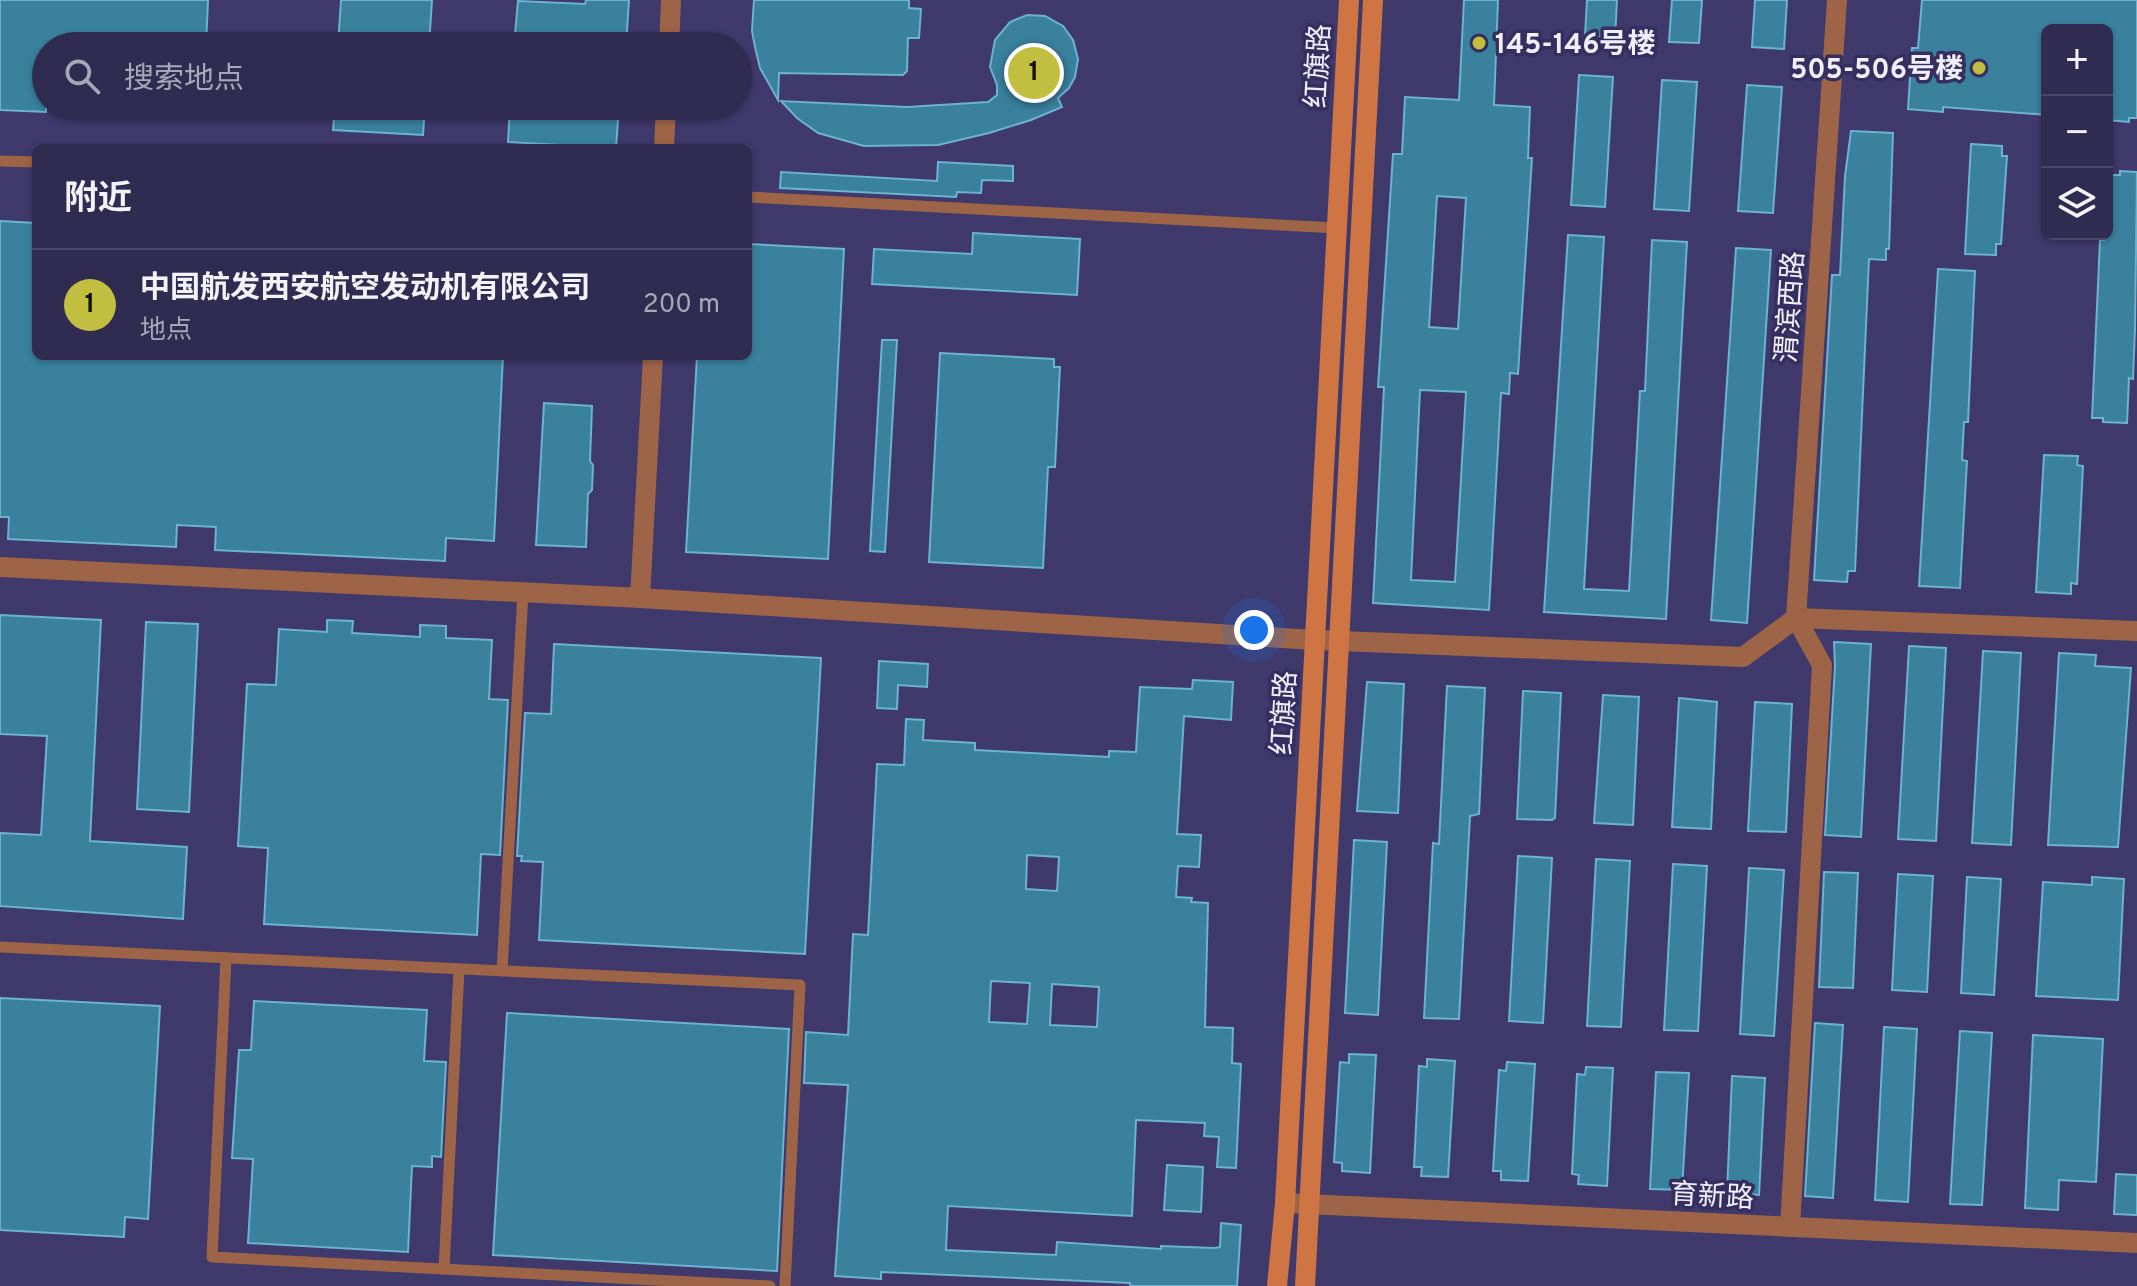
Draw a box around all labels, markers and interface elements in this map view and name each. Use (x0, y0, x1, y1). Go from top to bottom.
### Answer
street label: 红旗路 (1300, 23, 1340, 109)
map controls (2041, 24, 2113, 240)
button: + (2041, 24, 2113, 96)
place label: 145-146号楼 (1495, 28, 1655, 64)
search box (32, 32, 752, 120)
marker: 145-146号楼 (1470, 34, 1488, 52)
pin: 1 (1008, 43, 1060, 103)
place label: 505-506号楼 (1790, 53, 1963, 89)
icon: search (60, 54, 104, 98)
marker: 505-506号楼 (1970, 59, 1988, 77)
text: 搜索地点 (124, 62, 244, 99)
button: − (2041, 96, 2113, 168)
button: layers (2041, 168, 2113, 240)
text: 附近 (64, 179, 132, 222)
street label: 渭滨西路 (1770, 250, 1814, 364)
text: 中国航发西安航空发动机有限公司 (140, 271, 590, 308)
text: 1 (85, 289, 95, 322)
text: 200 m (643, 289, 720, 322)
text: 地点 (140, 315, 192, 348)
your location (1234, 610, 1274, 650)
street label: 红旗路 (1266, 670, 1306, 756)
street label: 育新路 (1669, 1178, 1755, 1218)

